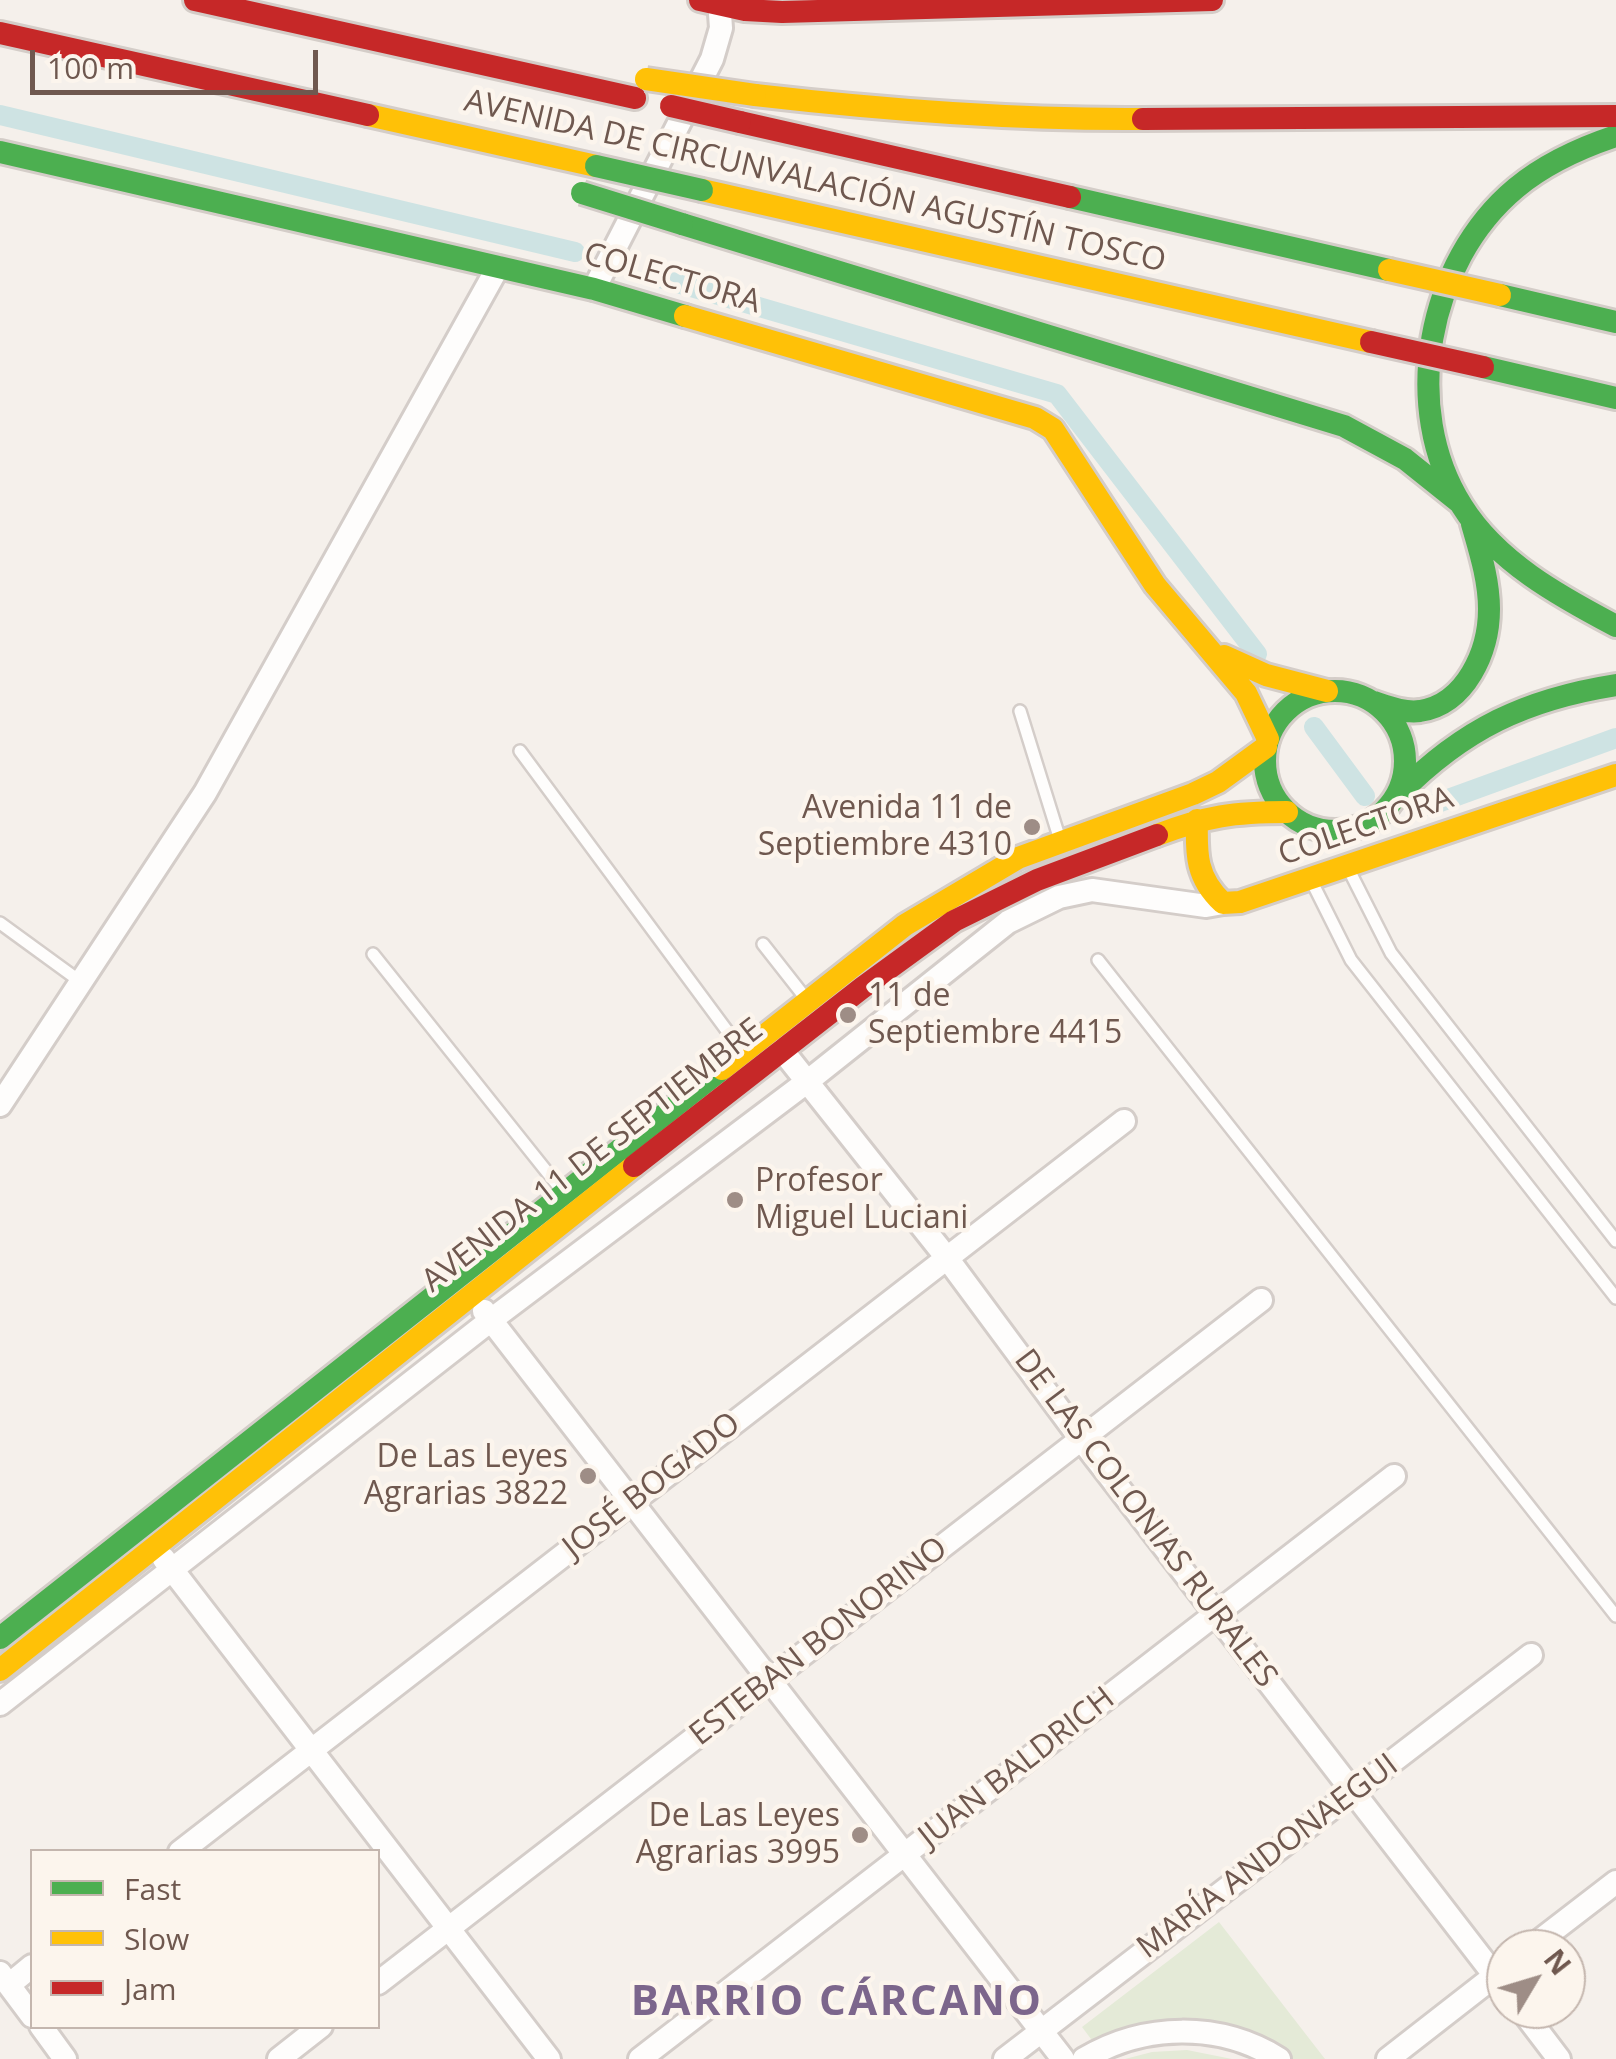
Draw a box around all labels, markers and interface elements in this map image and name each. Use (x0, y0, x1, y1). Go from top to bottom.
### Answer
scale bar (35, 30, 322, 92)
text: 100 m (47, 47, 134, 88)
street label: AVENIDA DE CIRCUNVALACIÓN AGUSTÍN TOSCO (461, 82, 1169, 282)
street label: COLECTORA (579, 235, 765, 323)
street label: COLECTORA (1274, 779, 1458, 875)
place label: Avenida 11 de Septiembre 4310 (758, 790, 1012, 865)
marker: Avenida 11 de Septiembre 4310 (1021, 816, 1043, 838)
place label: 11 de Septiembre 4415 (868, 978, 1122, 1053)
marker: 11 de Septiembre 4415 (837, 1004, 859, 1026)
street label: AVENIDA 11 DE SEPTIEMBRE (415, 1011, 771, 1301)
place label: Profesor Miguel Luciani (755, 1163, 968, 1238)
marker: Profesor Miguel Luciani (724, 1189, 746, 1211)
street label: DE LAS COLONIAS RURALES (1005, 1343, 1285, 1695)
street label: JOSÉ BOGADO (556, 1405, 748, 1567)
place label: De Las Leyes Agrarias 3822 (364, 1439, 568, 1514)
marker: De Las Leyes Agrarias 3822 (577, 1465, 599, 1487)
street label: ESTEBAN BONORINO (683, 1530, 955, 1754)
street label: JUAN BALDRICH (911, 1680, 1123, 1856)
street label: MARÍA ANDONAEGUI (1130, 1746, 1406, 1968)
place label: De Las Leyes Agrarias 3995 (636, 1798, 840, 1873)
marker: De Las Leyes Agrarias 3995 (849, 1824, 871, 1846)
legend (30, 1849, 380, 2029)
text: Fast (124, 1868, 181, 1909)
text: Slow (124, 1918, 189, 1959)
north arrow (1486, 1929, 1586, 2029)
text: N (1536, 1941, 1580, 1982)
text: Jam (124, 1968, 177, 2009)
district label: BARRIO CÁRCANO (631, 1978, 1043, 2028)

